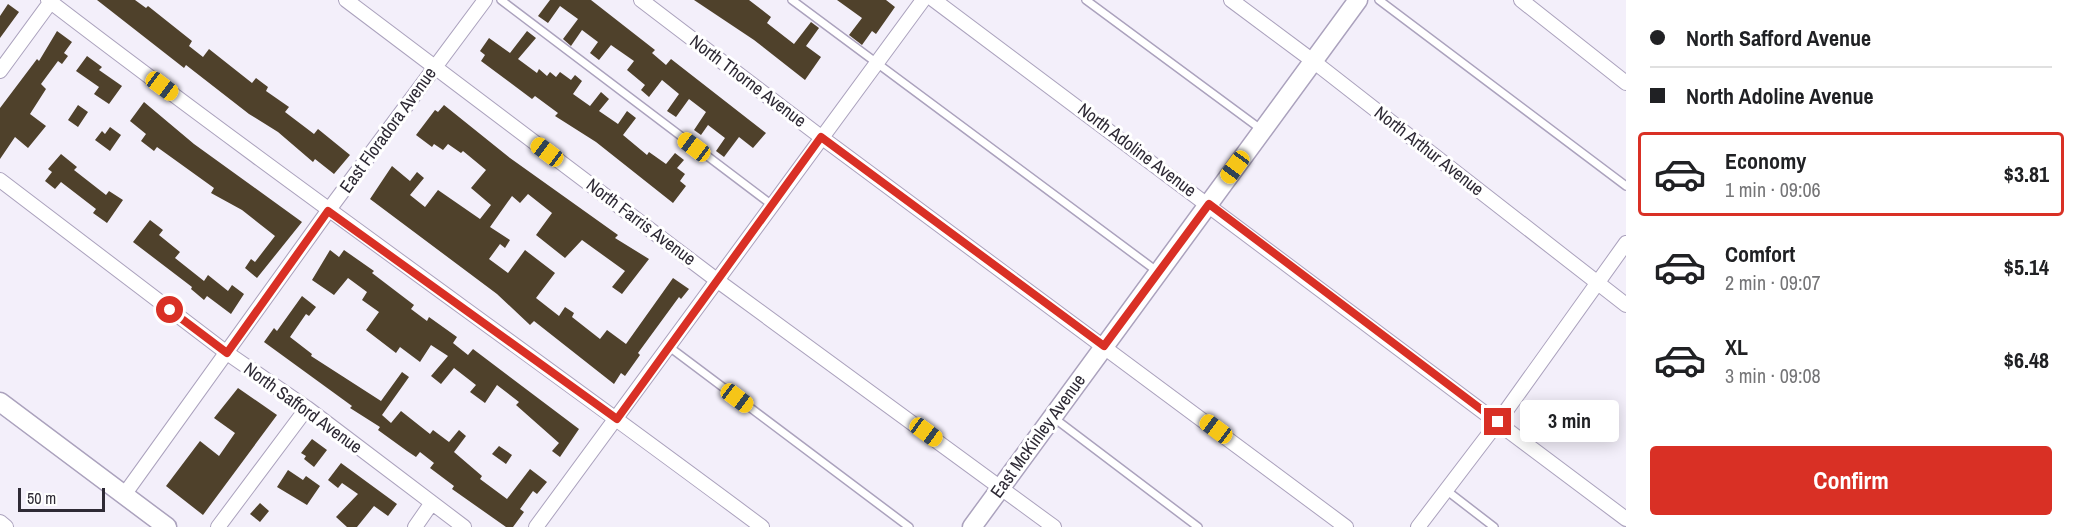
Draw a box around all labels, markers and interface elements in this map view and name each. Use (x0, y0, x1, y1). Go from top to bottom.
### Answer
text: North Safford Avenue (1686, 23, 1871, 53)
street label: North Thorne Avenue (685, 29, 812, 133)
street label: East Floradora Avenue (333, 62, 442, 198)
car (142, 68, 182, 104)
text: North Adoline Avenue (1686, 81, 1873, 111)
street label: North Adoline Avenue (1073, 97, 1202, 202)
street label: North Arthur Avenue (1369, 100, 1489, 201)
car (674, 129, 714, 165)
car (527, 134, 567, 170)
text: Economy (1725, 146, 1806, 176)
car (1217, 147, 1253, 187)
icon: car (1653, 147, 1707, 201)
text: $3.81 (2004, 159, 2049, 189)
street label: North Farris Avenue (581, 172, 701, 271)
text: 1 min · 09:06 (1725, 176, 1821, 203)
text: Comfort (1725, 239, 1795, 269)
icon: car (1653, 240, 1707, 294)
text: $5.14 (2004, 252, 2049, 282)
text: 2 min · 09:07 (1725, 269, 1821, 296)
route start (156, 296, 183, 323)
text: XL (1725, 332, 1748, 362)
icon: car (1653, 333, 1707, 387)
text: $6.48 (2004, 345, 2049, 375)
street label: North Safford Avenue (239, 356, 368, 459)
text: 3 min · 09:08 (1725, 362, 1821, 389)
street label: East McKinley Avenue (984, 369, 1091, 503)
car (717, 380, 757, 416)
callout: 3 min (1519, 401, 1618, 443)
text: 3 min (1548, 407, 1591, 434)
route end (1484, 408, 1511, 435)
car (1196, 411, 1236, 447)
car (906, 414, 946, 450)
button: Confirm (1650, 446, 2052, 515)
scale bar (18, 485, 105, 512)
text: 50 m (27, 487, 56, 509)

